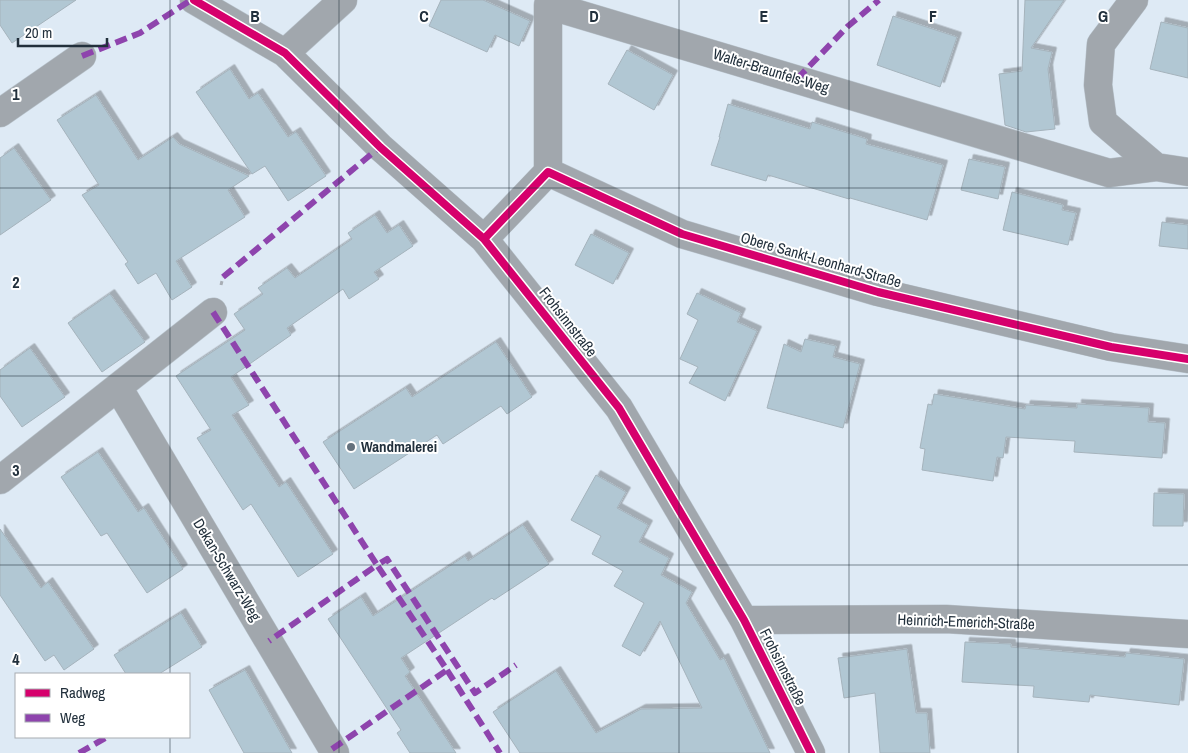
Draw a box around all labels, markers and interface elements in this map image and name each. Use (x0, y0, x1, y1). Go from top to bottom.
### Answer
text: B (250, 5, 260, 27)
text: C (419, 5, 429, 27)
text: D (589, 5, 599, 27)
text: E (760, 5, 769, 27)
text: F (929, 5, 937, 27)
text: G (1098, 5, 1108, 27)
scale bar (18, 15, 106, 47)
text: 20 m (25, 22, 52, 43)
street label: Walter-Braunfels-Weg (711, 43, 832, 98)
text: 1 (12, 83, 20, 105)
street label: Obere Sankt-Leonhard-Straße (738, 227, 904, 293)
text: 2 (12, 271, 20, 293)
street label: Frohsinnstraße (534, 282, 602, 361)
place label: Wandmalerei (361, 436, 437, 457)
marker: Wandmalerei (345, 441, 357, 453)
text: 3 (12, 459, 20, 481)
street label: Dekan-Schwarz-Weg (189, 515, 266, 625)
street label: Heinrich-Emerich-Straße (897, 609, 1035, 634)
street label: Frohsinnstraße (755, 625, 812, 709)
text: 4 (12, 648, 20, 670)
legend (15, 673, 190, 738)
text: Radweg (60, 682, 105, 703)
text: Weg (60, 707, 85, 728)

